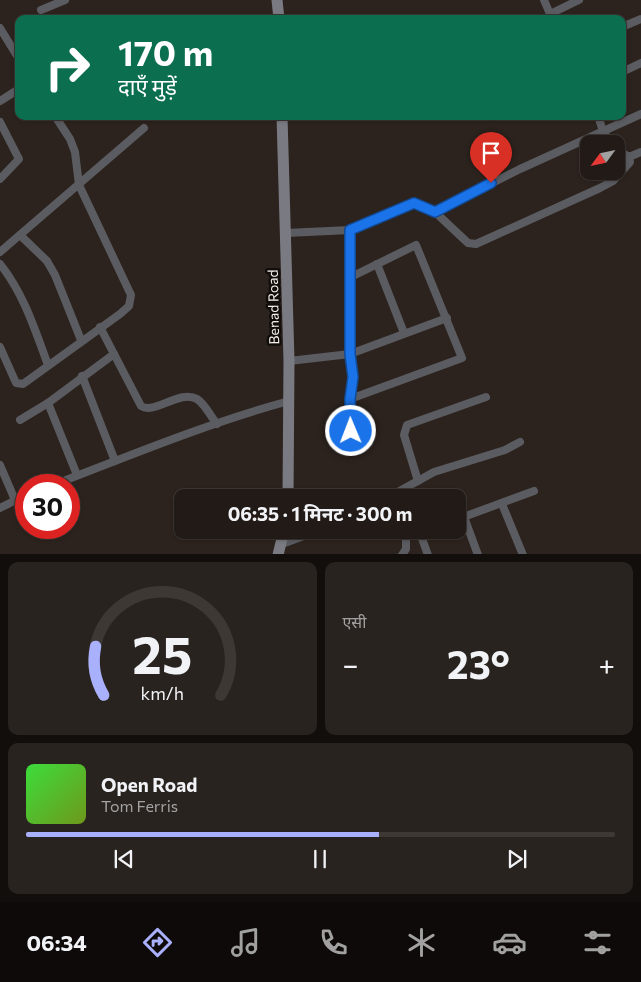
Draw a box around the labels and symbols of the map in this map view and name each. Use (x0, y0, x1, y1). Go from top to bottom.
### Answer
pin (470, 132, 512, 183)
north arrow (580, 135, 625, 180)
street label: Benad Road (264, 269, 282, 345)
position arrow (324, 404, 376, 456)
speed limit sign: 30 (15, 474, 80, 539)

